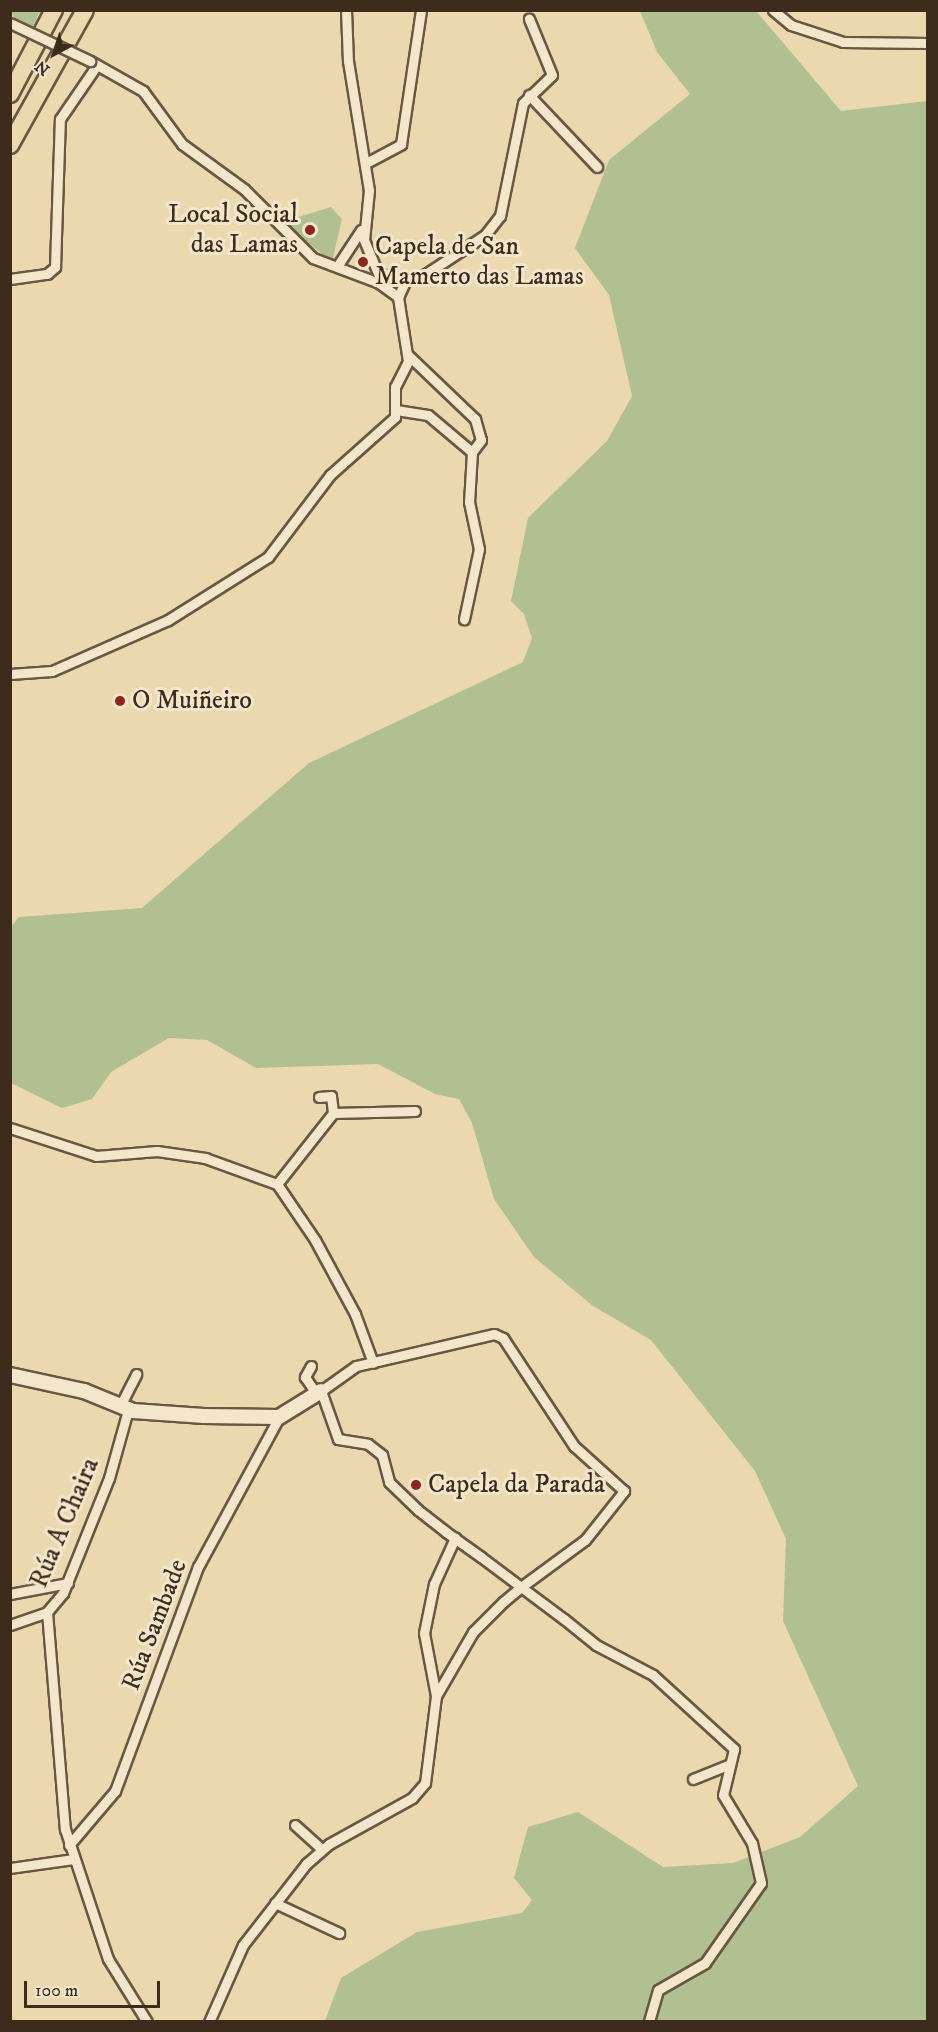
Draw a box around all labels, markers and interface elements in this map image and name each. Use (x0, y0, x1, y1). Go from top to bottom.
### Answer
north arrow (24, 24, 84, 84)
text: N (31, 56, 54, 80)
place label: Local Social das Lamas (168, 199, 298, 260)
marker: Local Social das Lamas (303, 223, 317, 237)
place label: Capela de San Mamerto das Lamas (375, 231, 584, 292)
marker: Capela de San Mamerto das Lamas (356, 255, 370, 269)
place label: O Muiñeiro (132, 685, 252, 717)
marker: O Muiñeiro (113, 694, 127, 708)
street label: Rúa A Chaira (24, 1453, 106, 1593)
place label: Capela da Parada (428, 1469, 605, 1501)
marker: Capela da Parada (409, 1478, 423, 1492)
street label: Rúa Sambade (116, 1555, 194, 1695)
scale bar (27, 1969, 164, 2007)
text: 100 m (35, 1980, 78, 2002)

